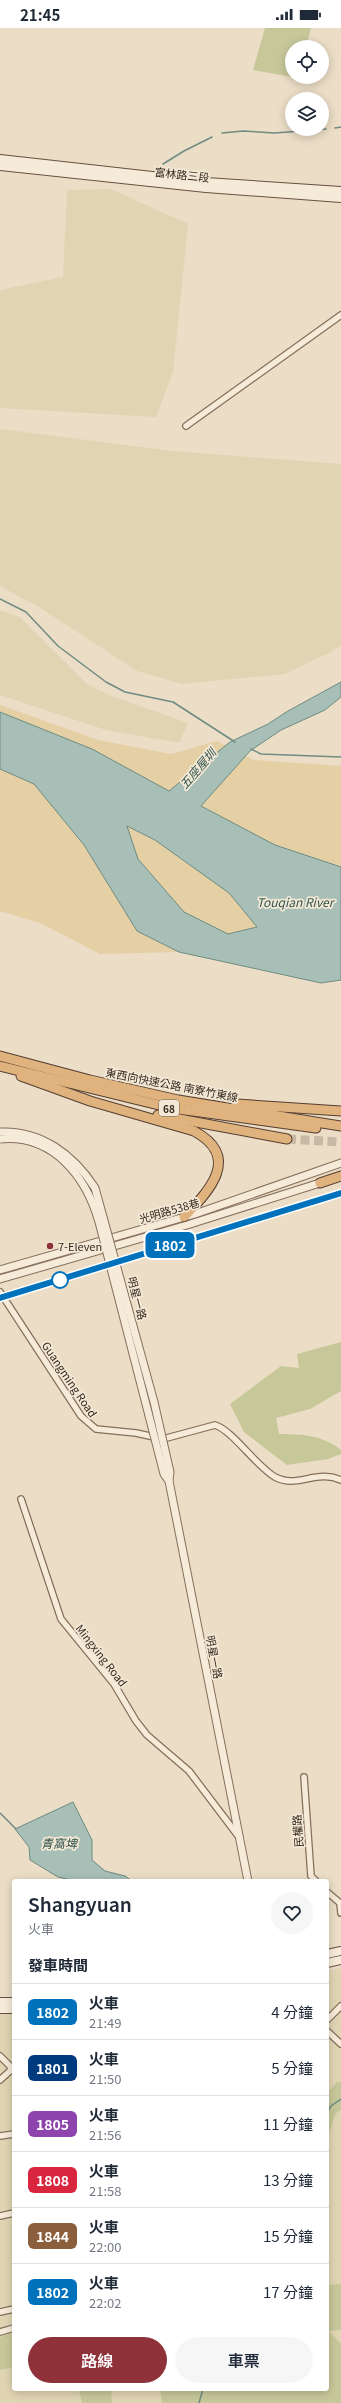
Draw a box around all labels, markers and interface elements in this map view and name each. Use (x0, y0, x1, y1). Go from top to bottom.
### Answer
text: 21:45 (20, 4, 60, 25)
map controls (285, 40, 329, 136)
button: locate (285, 40, 329, 84)
button: layers (285, 92, 329, 136)
street label: 富林路三段 (154, 163, 210, 185)
water label: 五座屋圳 (175, 743, 220, 792)
water label: Touqian River (257, 893, 336, 910)
street label: 東西向快速公路 南寮竹東線 (104, 1063, 240, 1105)
road number: 68 (159, 1100, 179, 1116)
street label: 光明路538巷 (137, 1194, 201, 1226)
line badge: 1802 (142, 1232, 198, 1258)
text: 1802 (153, 1235, 187, 1255)
place label: 7-Eleven (58, 1238, 102, 1254)
marker: 7-Eleven (45, 1241, 55, 1251)
unlabelled marker (51, 1271, 69, 1289)
street label: 明星一路 (125, 1275, 151, 1321)
street label: Guangming Road (39, 1338, 101, 1420)
street label: Mingxing Road (73, 1620, 131, 1690)
street label: 明星一路 (203, 1634, 227, 1680)
street label: 民權路 (288, 1814, 306, 1848)
water label: 青窩埤 (41, 1834, 79, 1851)
text: Shangyuan (28, 1890, 132, 1917)
button: heart (271, 1892, 313, 1934)
text: 火車 (28, 1919, 54, 1938)
text: 發車時間 (28, 1954, 88, 1975)
text: 火車 (89, 1992, 119, 2013)
text: 4 分鐘 (271, 2001, 313, 2022)
text: 1802 (36, 2002, 69, 2022)
text: 21:49 (89, 2013, 122, 2032)
text: 火車 (89, 2048, 119, 2069)
text: 5 分鐘 (271, 2057, 313, 2078)
text: 1801 (36, 2058, 69, 2078)
text: 21:50 (89, 2069, 122, 2088)
text: 火車 (89, 2104, 119, 2125)
text: 11 分鐘 (263, 2113, 313, 2134)
text: 1805 (36, 2114, 69, 2134)
text: 21:56 (89, 2125, 122, 2144)
text: 火車 (89, 2160, 119, 2181)
text: 13 分鐘 (263, 2169, 313, 2190)
text: 1808 (36, 2170, 69, 2190)
text: 21:58 (89, 2181, 122, 2200)
text: 火車 (89, 2216, 119, 2237)
text: 15 分鐘 (263, 2225, 313, 2246)
text: 1844 (36, 2226, 69, 2246)
text: 22:00 (89, 2237, 122, 2256)
text: 火車 (89, 2272, 119, 2293)
text: 17 分鐘 (263, 2281, 313, 2302)
text: 1802 (36, 2282, 69, 2302)
text: 22:02 (89, 2293, 122, 2312)
button: 路線 (28, 2337, 167, 2383)
button: 車票 (175, 2337, 313, 2383)

